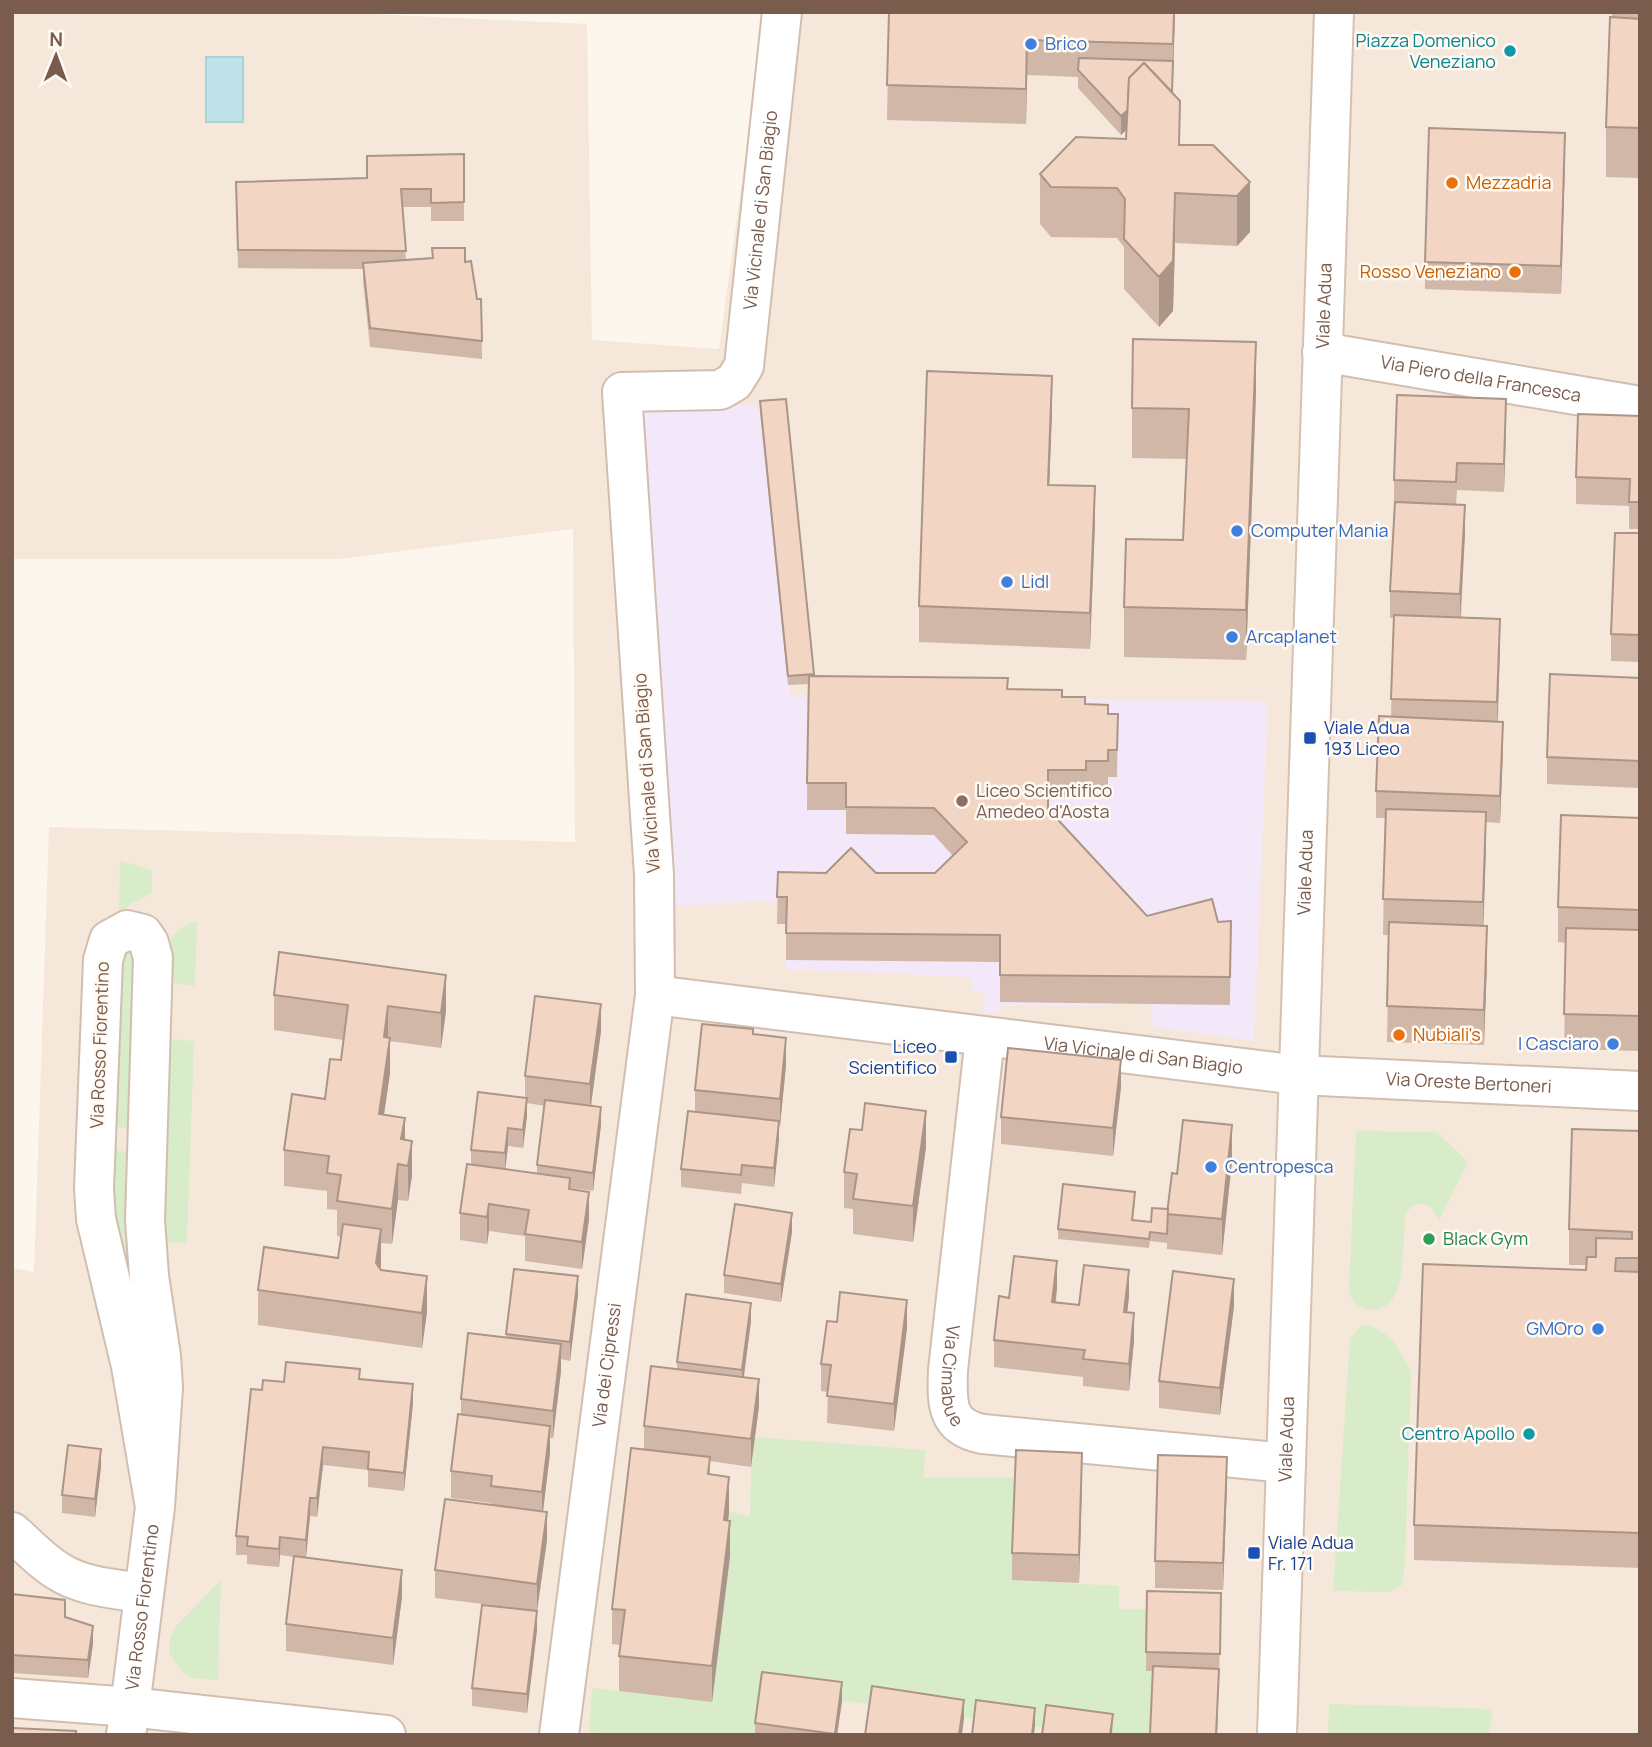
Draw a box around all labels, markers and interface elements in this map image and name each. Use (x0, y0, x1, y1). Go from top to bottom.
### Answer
north arrow (21, 21, 91, 91)
text: N (49, 26, 63, 52)
place label: Piazza Domenico Veneziano (1355, 28, 1496, 73)
place label: Brico (1045, 31, 1087, 55)
marker: Brico (1023, 36, 1039, 52)
marker: Piazza Domenico Veneziano (1502, 43, 1518, 59)
street label: Via Vicinale di San Biagio (737, 109, 782, 311)
place label: Mezzadria (1466, 170, 1552, 194)
marker: Mezzadria (1444, 175, 1460, 191)
place label: Rosso Veneziano (1360, 259, 1501, 283)
street label: Viale Adua (1310, 262, 1337, 349)
marker: Rosso Veneziano (1507, 264, 1523, 280)
street label: Via Piero della Francesca (1379, 349, 1583, 407)
place label: Computer Mania (1251, 518, 1389, 542)
marker: Computer Mania (1229, 523, 1245, 539)
place label: Lidl (1021, 569, 1049, 593)
marker: Lidl (999, 574, 1015, 590)
place label: Arcaplanet (1246, 624, 1337, 648)
marker: Arcaplanet (1224, 629, 1240, 645)
street label: Via Vicinale di San Biagio (627, 672, 665, 874)
place label: Viale Adua 193 Liceo (1324, 715, 1410, 760)
marker: Viale Adua 193 Liceo (1302, 730, 1318, 746)
place label: Liceo Scientifico Amedeo d'Aosta (976, 778, 1112, 823)
marker: Liceo Scientifico Amedeo d'Aosta (954, 793, 970, 809)
street label: Viale Adua (1291, 829, 1318, 916)
street label: Via Rosso Fiorentino (84, 961, 114, 1129)
place label: Nubiali's (1413, 1022, 1481, 1046)
marker: Nubiali's (1391, 1027, 1407, 1043)
street label: Via Vicinale di San Biagio (1042, 1030, 1244, 1079)
place label: I Casciaro (1518, 1031, 1599, 1055)
place label: Liceo Scientifico (848, 1034, 937, 1079)
marker: I Casciaro (1605, 1036, 1621, 1052)
marker: Liceo Scientifico (943, 1049, 959, 1065)
street label: Via Oreste Bertoneri (1385, 1066, 1552, 1098)
place label: Centropesca (1225, 1154, 1334, 1178)
marker: Centropesca (1203, 1159, 1219, 1175)
place label: Black Gym (1443, 1226, 1528, 1250)
marker: Black Gym (1421, 1231, 1437, 1247)
street label: Via dei Cipressi (586, 1301, 626, 1429)
place label: GMOro (1526, 1316, 1584, 1340)
marker: GMOro (1590, 1321, 1606, 1337)
street label: Via Cimabue (937, 1324, 969, 1431)
street label: Viale Adua (1272, 1396, 1299, 1482)
place label: Centro Apollo (1402, 1421, 1515, 1445)
marker: Centro Apollo (1521, 1426, 1537, 1442)
street label: Via Rosso Fiorentino (119, 1522, 164, 1692)
place label: Viale Adua Fr. 171 (1268, 1530, 1354, 1575)
marker: Viale Adua Fr. 171 (1246, 1545, 1262, 1561)

